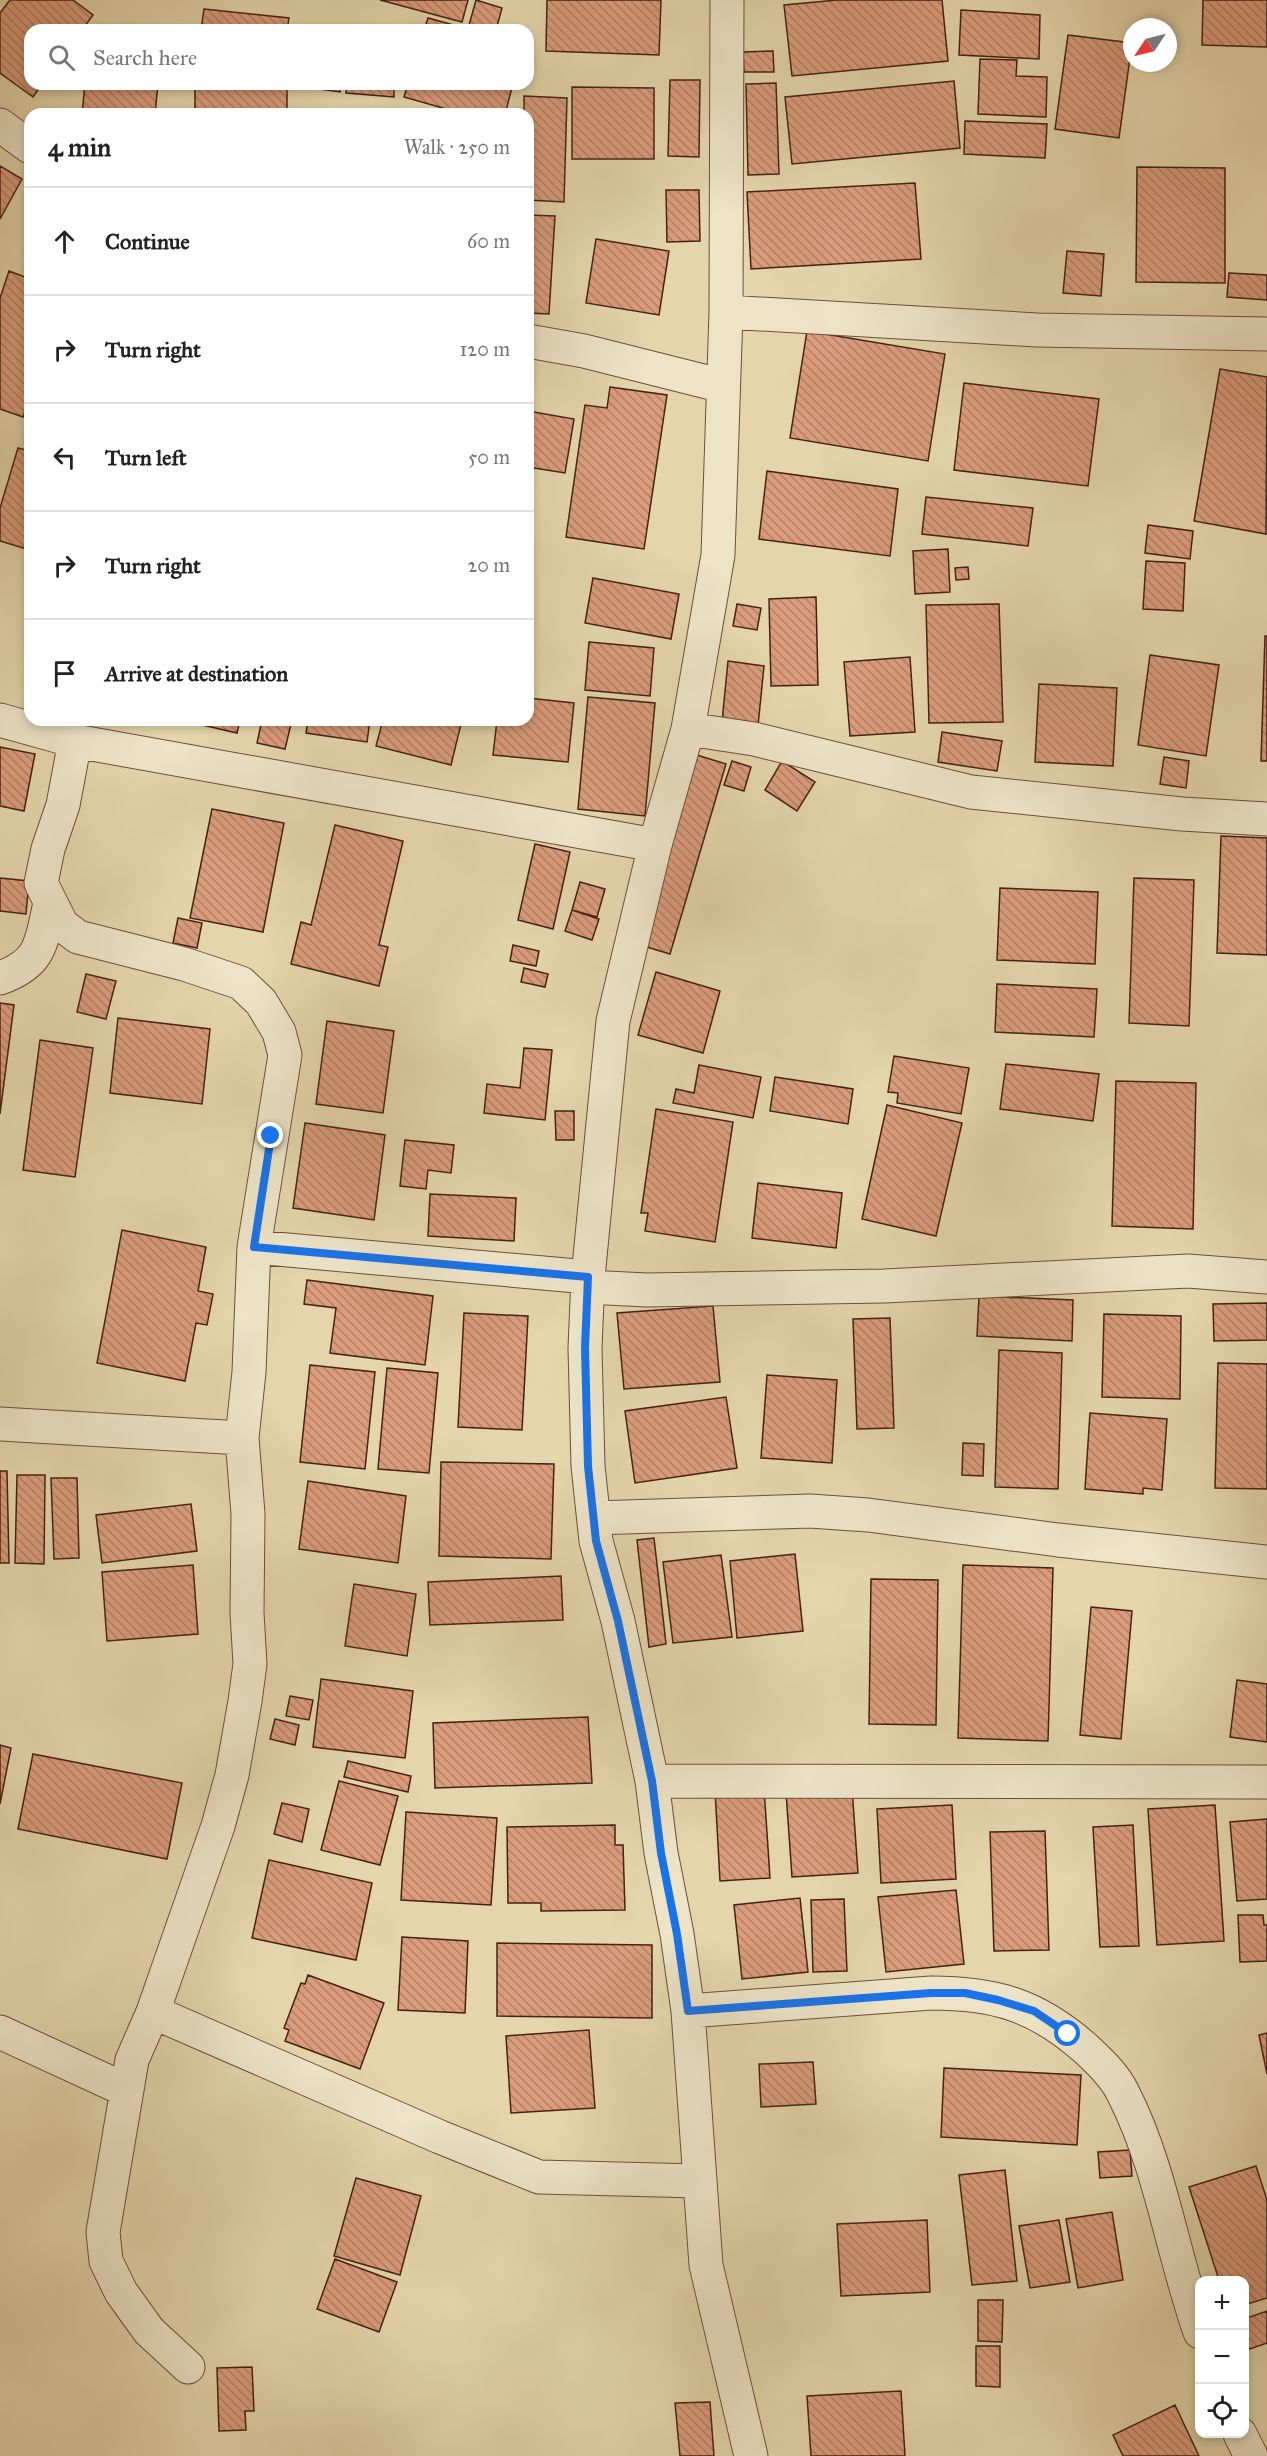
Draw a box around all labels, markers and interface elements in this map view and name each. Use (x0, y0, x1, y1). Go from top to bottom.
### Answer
north arrow (1123, 18, 1177, 72)
search box (24, 24, 534, 90)
icon: search (45, 41, 78, 74)
text: Search here (93, 44, 197, 71)
text: 4 min (48, 131, 111, 163)
text: Walk · 250 m (404, 135, 510, 159)
icon: ahead (48, 225, 81, 258)
text: Continue (105, 228, 190, 255)
text: 60 m (467, 229, 510, 253)
icon: right (48, 333, 81, 366)
text: Turn right (105, 336, 201, 363)
text: 120 m (459, 337, 510, 361)
icon: left (48, 441, 81, 474)
text: Turn left (105, 444, 187, 471)
text: 50 m (468, 445, 510, 469)
icon: right (48, 549, 81, 582)
text: Turn right (105, 552, 201, 579)
text: 20 m (467, 553, 510, 577)
icon: arrive (48, 657, 81, 690)
text: Arrive at destination (105, 660, 288, 687)
route end (257, 1122, 283, 1148)
route start (1054, 2020, 1080, 2046)
map controls (1195, 2276, 1249, 2438)
button: + (1195, 2276, 1249, 2330)
button: − (1195, 2330, 1249, 2384)
button: locate (1195, 2384, 1249, 2438)

